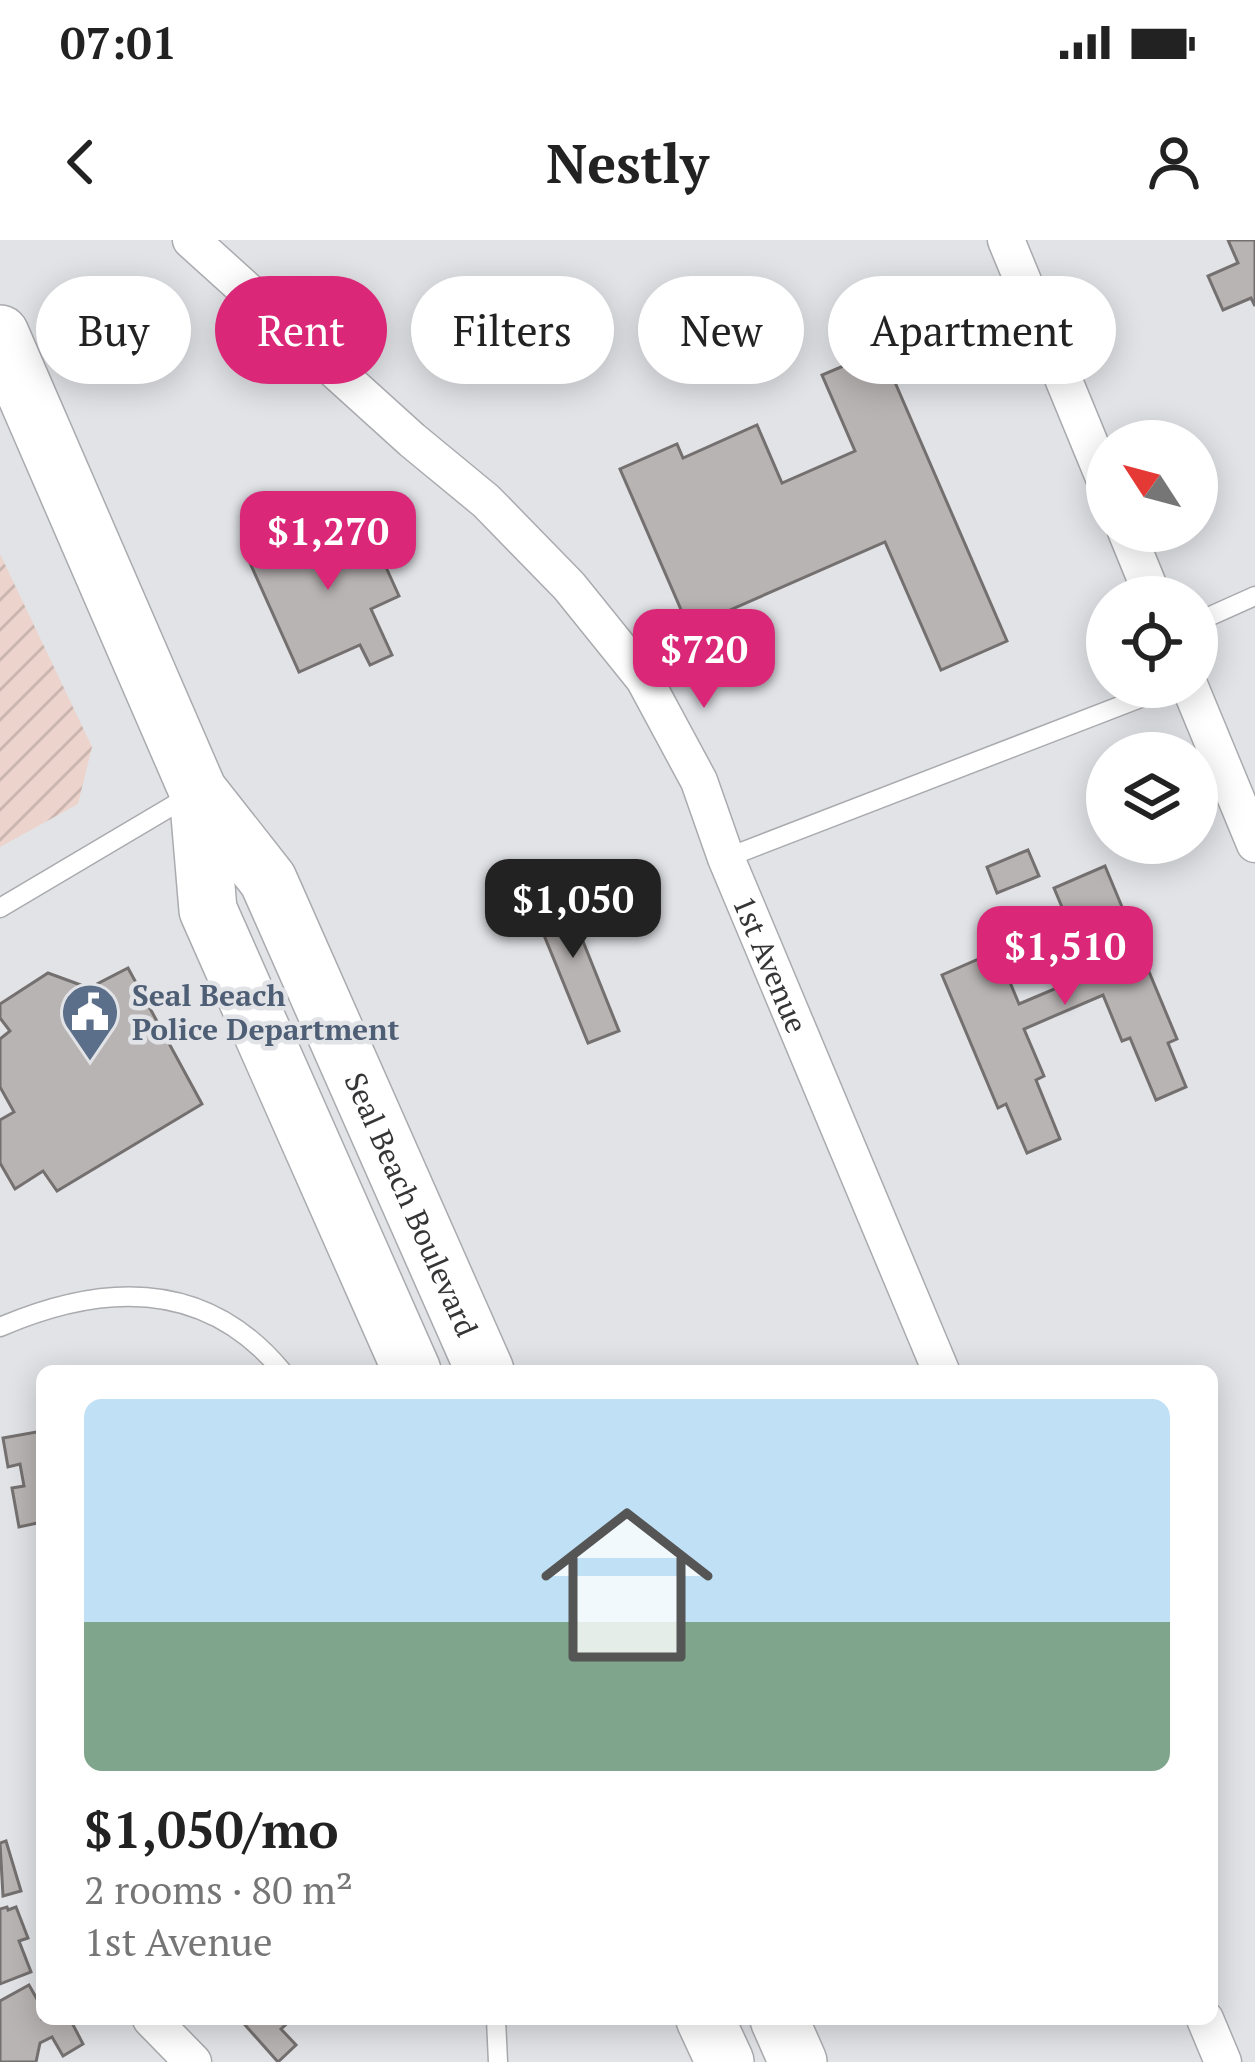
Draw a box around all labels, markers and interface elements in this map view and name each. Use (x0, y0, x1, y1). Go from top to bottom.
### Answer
text: 07:01 (60, 12, 177, 72)
text: Nestly (546, 127, 709, 198)
icon: back (48, 129, 114, 195)
icon: person (1141, 129, 1207, 195)
chip: Buy (36, 276, 191, 384)
chip: Rent (215, 276, 387, 384)
chip: Filters (411, 276, 614, 384)
chip: New (638, 276, 804, 384)
chip: Apartment (828, 276, 1116, 384)
north arrow (1086, 420, 1218, 552)
map controls (1086, 420, 1218, 864)
pin: $1,270 (230, 491, 426, 593)
text: $1,270 (267, 504, 389, 556)
button: locate (1086, 576, 1218, 708)
pin: $720 (633, 609, 775, 711)
text: $720 (660, 622, 748, 674)
button: layers (1086, 732, 1218, 864)
pin: $1,050 (475, 859, 671, 961)
text: $1,050 (512, 872, 634, 924)
street label: 1st Avenue (724, 890, 817, 1039)
pin: $1,510 (967, 906, 1163, 1008)
text: $1,510 (1004, 919, 1126, 971)
place label: Seal Beach Police Department (132, 975, 400, 1049)
public building icon: Seal Beach Police Department (59, 981, 121, 1063)
street label: Seal Beach Boulevard (336, 1066, 487, 1343)
icon: home (519, 1477, 735, 1693)
text: $1,050/mo (84, 1795, 339, 1863)
text: 2 rooms · 80 m² (84, 1863, 353, 1915)
text: 1st Avenue (84, 1915, 273, 1967)

